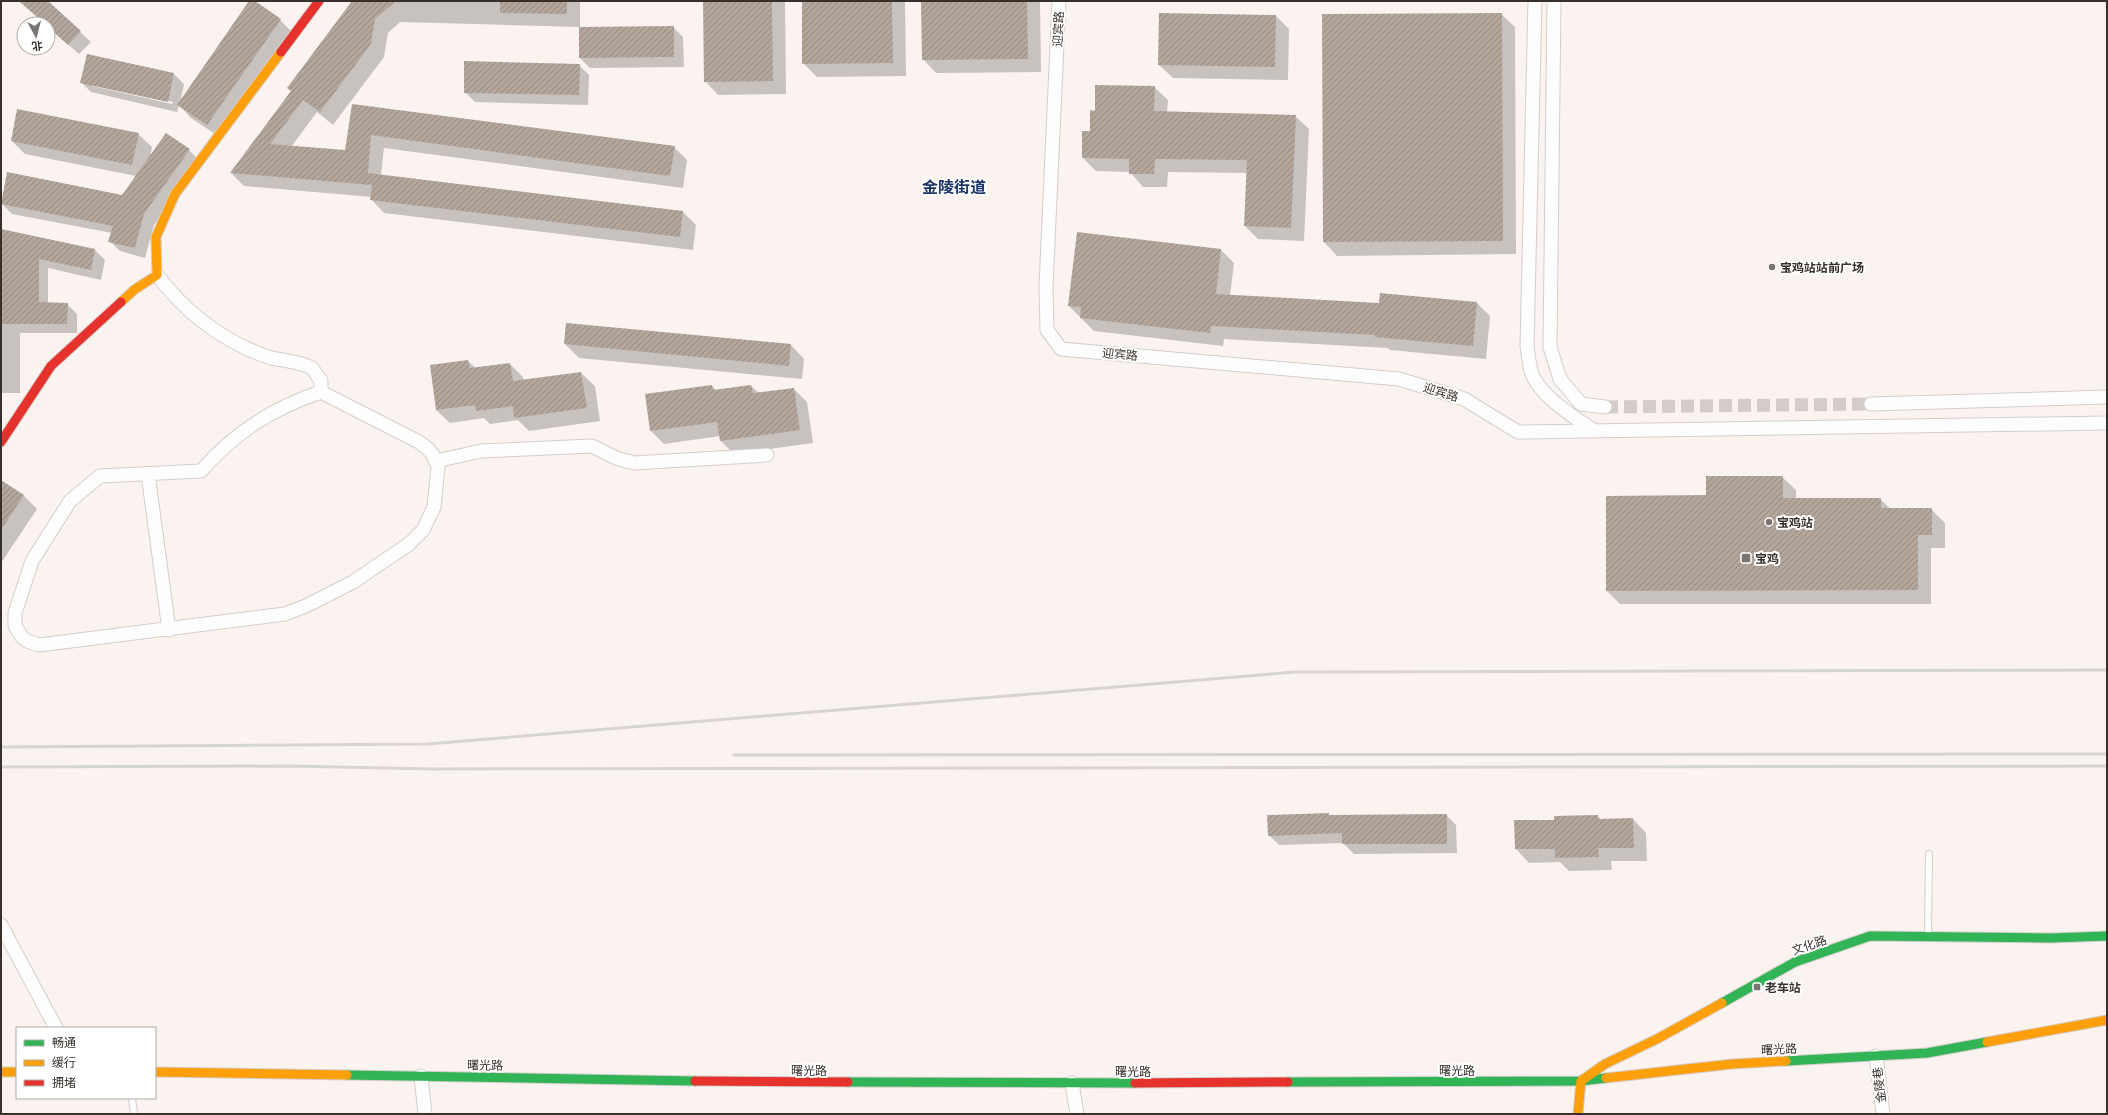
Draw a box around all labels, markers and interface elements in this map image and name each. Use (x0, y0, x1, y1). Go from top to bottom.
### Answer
street label: 迎宾路 (1050, 11, 1066, 47)
north arrow (16, 16, 56, 56)
text: 北 (31, 39, 44, 54)
district label: 金陵街道 (922, 177, 986, 196)
place label: 宝鸡站站前广场 (1780, 260, 1864, 275)
marker: 宝鸡站站前广场 (1767, 262, 1777, 272)
street label: 迎宾路 (1101, 345, 1139, 363)
street label: 迎宾路 (1422, 380, 1460, 404)
place label: 宝鸡站 (1777, 515, 1813, 530)
marker: 宝鸡站 (1764, 517, 1774, 527)
place label: 宝鸡 (1755, 551, 1779, 566)
marker: 宝鸡 (1740, 552, 1752, 564)
street label: 文化路 (1790, 932, 1828, 958)
place label: 老车站 (1765, 980, 1801, 995)
marker: 老车站 (1752, 982, 1762, 992)
legend (16, 1027, 156, 1099)
text: 畅通 (52, 1035, 76, 1050)
street label: 曙光路 (1761, 1041, 1797, 1057)
text: 缓行 (52, 1055, 76, 1070)
street label: 曙光路 (467, 1057, 503, 1073)
street label: 曙光路 (791, 1063, 827, 1078)
street label: 曙光路 (1439, 1063, 1475, 1078)
street label: 曙光路 (1115, 1064, 1151, 1079)
street label: 金陵巷 (1869, 1066, 1889, 1104)
text: 拥堵 (52, 1075, 76, 1090)

